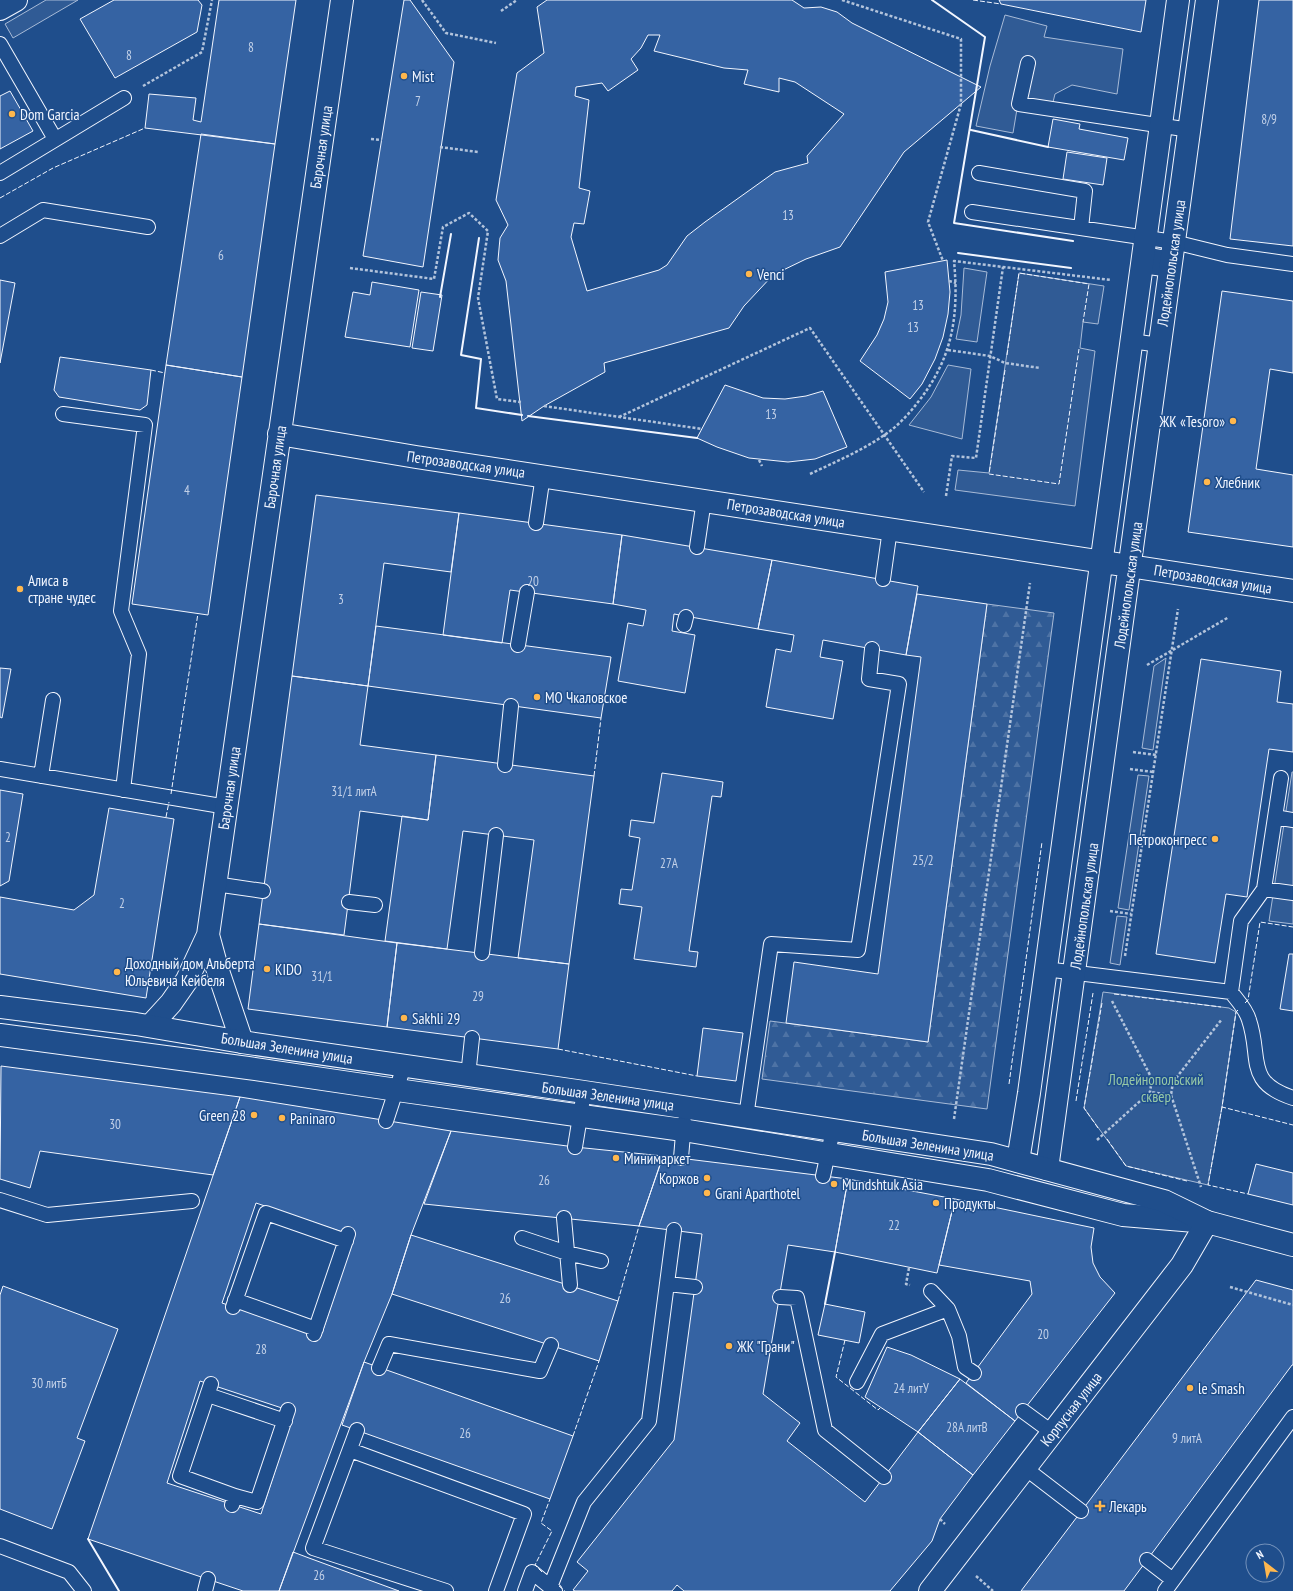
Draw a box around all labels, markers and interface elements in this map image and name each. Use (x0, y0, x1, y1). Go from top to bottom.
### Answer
house number: 8 (248, 39, 254, 56)
house number: 8 (126, 47, 132, 64)
place label: Mist (412, 67, 434, 86)
marker: Mist (399, 71, 409, 81)
house number: 7 (415, 93, 421, 110)
street label: Барочная улица (306, 104, 336, 190)
place label: Dom Garcia (20, 105, 79, 124)
marker: Dom Garcia (7, 109, 17, 119)
house number: 8/9 (1261, 111, 1277, 128)
street label: Лодейнопольская улица (1153, 198, 1189, 329)
house number: 13 (782, 207, 794, 224)
house number: 6 (218, 247, 224, 264)
place label: Venci (756, 265, 785, 284)
marker: Venci (744, 269, 754, 279)
house number: 13 (912, 297, 924, 314)
house number: 13 (907, 319, 919, 336)
house number: 13 (765, 406, 777, 423)
place label: ЖК «Tesoro» (1159, 412, 1225, 431)
marker: ЖК «Tesoro» (1228, 416, 1238, 426)
street label: Барочная улица (260, 424, 290, 510)
street label: Петрозаводская улица (406, 446, 526, 482)
place label: Хлебник (1215, 473, 1260, 492)
marker: Хлебник (1202, 477, 1212, 487)
house number: 4 (184, 482, 190, 499)
street label: Петрозаводская улица (726, 494, 846, 532)
street label: Лодейнопольская улица (1110, 520, 1146, 651)
street label: Петрозаводская улица (1153, 560, 1273, 598)
place label: Алиса в стране чудес (28, 571, 96, 607)
house number: 20 (527, 573, 539, 590)
marker: Алиса в стране чудес (15, 584, 25, 594)
house number: 3 (338, 591, 344, 608)
place label: МО Чкаловское (545, 688, 627, 707)
marker: МО Чкаловское (532, 692, 542, 702)
street label: Барочная улица (214, 745, 244, 831)
house number: 31/1 литА (331, 783, 378, 800)
house number: 2 (5, 829, 11, 846)
place label: Петроконгресс (1129, 830, 1208, 849)
marker: Петроконгресс (1210, 834, 1220, 844)
street label: Лодейнопольская улица (1066, 841, 1102, 972)
house number: 25/2 (912, 852, 934, 869)
house number: 27А (660, 855, 679, 872)
house number: 2 (119, 895, 125, 912)
place label: Доходный дом Альберта Юльевича Кейбеля (125, 954, 255, 990)
place label: KIDO (275, 960, 302, 979)
marker: KIDO (262, 964, 272, 974)
marker: Доходный дом Альберта Юльевича Кейбеля (112, 967, 122, 977)
house number: 31/1 (311, 968, 333, 985)
house number: 29 (472, 988, 484, 1005)
place label: Sakhli 29 (412, 1009, 460, 1028)
marker: Sakhli 29 (399, 1013, 409, 1023)
street label: Большая Зеленина улица (220, 1028, 354, 1068)
park label: Лодейнопольский сквер (1107, 1070, 1204, 1106)
street label: Большая Зеленина улица (541, 1077, 675, 1115)
place label: Green 28 (199, 1106, 246, 1125)
place label: Paninaro (290, 1109, 335, 1128)
marker: Green 28 (249, 1110, 259, 1120)
marker: Paninaro (277, 1113, 287, 1123)
house number: 30 (109, 1116, 121, 1133)
street label: Большая Зеленина улица (861, 1125, 995, 1165)
place label: Минимаркет (624, 1149, 690, 1168)
marker: Минимаркет (611, 1153, 621, 1163)
place label: Коржов (659, 1169, 699, 1188)
house number: 26 (538, 1172, 550, 1189)
marker: Коржов (702, 1173, 712, 1183)
place label: Mundshtuk Asia (842, 1175, 923, 1194)
marker: Mundshtuk Asia (829, 1179, 839, 1189)
place label: Grani Aparthotel (715, 1184, 801, 1203)
marker: Grani Aparthotel (702, 1188, 712, 1198)
place label: Продукты (944, 1194, 996, 1213)
marker: Продукты (931, 1198, 941, 1208)
house number: 22 (888, 1217, 900, 1234)
house number: 26 (499, 1290, 511, 1307)
house number: 20 (1037, 1326, 1049, 1343)
place label: ЖК "Грани" (736, 1337, 795, 1356)
house number: 28 (255, 1341, 267, 1358)
marker: ЖК "Грани" (724, 1341, 734, 1351)
street label: Корпусная улица (1036, 1368, 1106, 1450)
house number: 30 литБ (31, 1375, 67, 1392)
place label: le Smash (1198, 1379, 1245, 1398)
house number: 24 литУ (893, 1380, 929, 1397)
marker: le Smash (1185, 1383, 1195, 1393)
house number: 28А литВ (946, 1419, 988, 1436)
house number: 26 (459, 1425, 471, 1442)
house number: 9 литА (1172, 1430, 1203, 1447)
place label: Лекарь (1108, 1497, 1147, 1516)
marker: Лекарь (1094, 1500, 1106, 1512)
north arrow (1245, 1543, 1285, 1583)
text: N (1254, 1547, 1266, 1562)
house number: 26 (313, 1567, 325, 1584)

